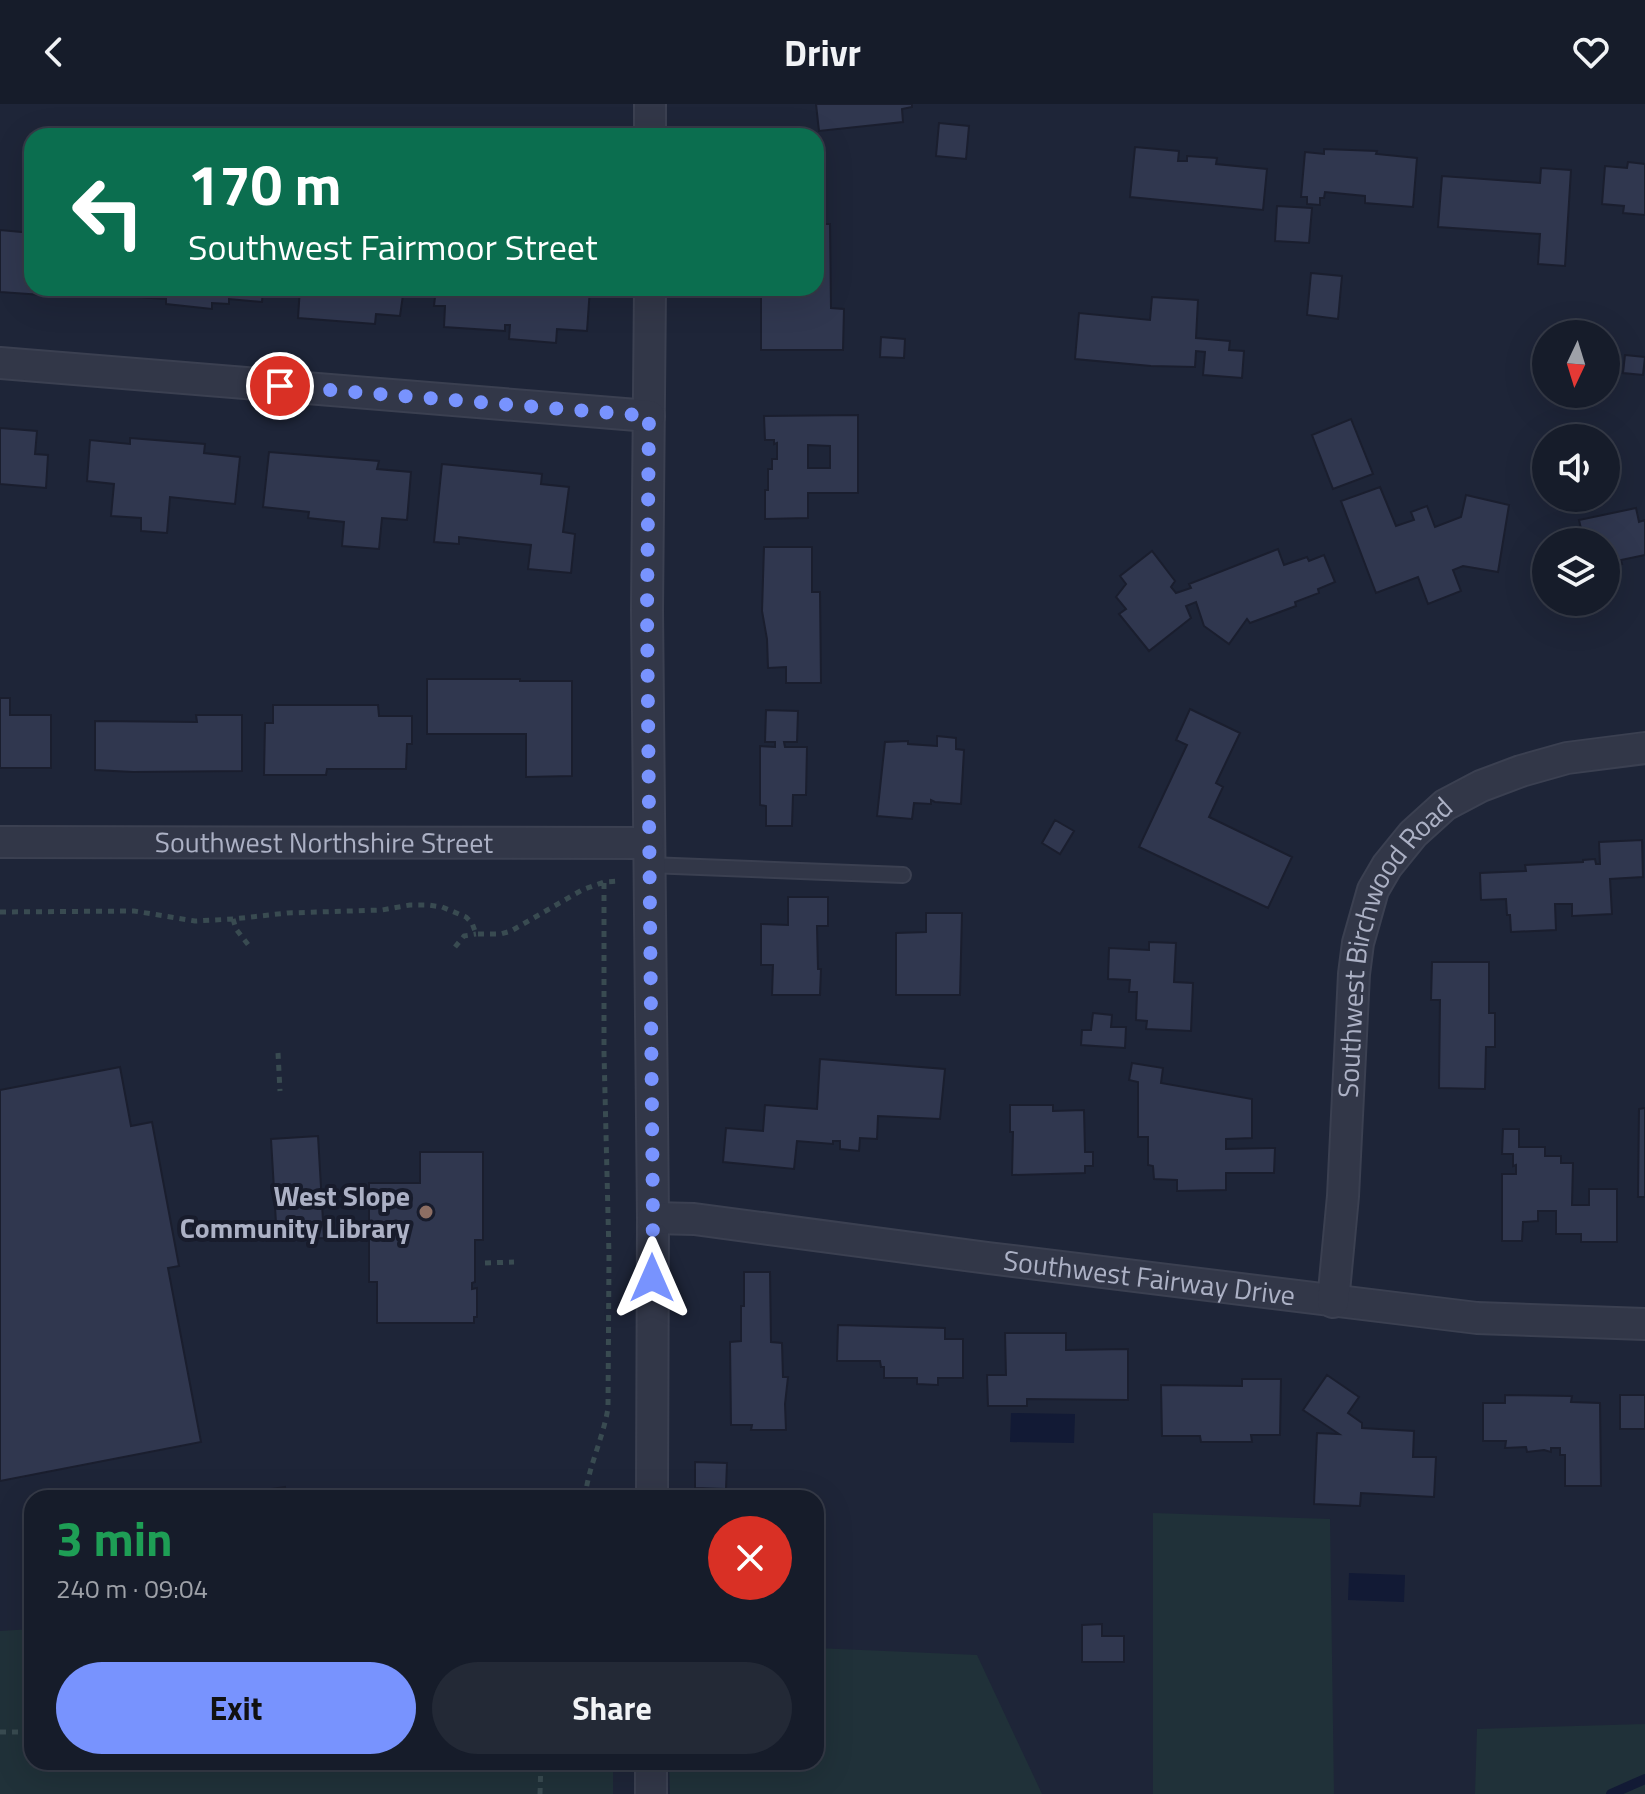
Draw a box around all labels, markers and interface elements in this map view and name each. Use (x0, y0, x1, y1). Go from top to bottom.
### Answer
text: Drivr (784, 25, 861, 80)
icon: back (32, 30, 76, 74)
icon: heart (1569, 30, 1613, 74)
text: 170 m (188, 142, 341, 227)
icon: left (56, 160, 160, 264)
text: Southwest Fairmoor Street (188, 219, 598, 274)
north arrow (1532, 320, 1620, 408)
map controls (1532, 320, 1620, 616)
pin (246, 352, 314, 420)
icon: arrive (258, 364, 302, 408)
button: sound (1532, 424, 1620, 512)
button: layers (1532, 528, 1620, 616)
street label: Southwest Birchwood Road (1326, 786, 1462, 1099)
street label: Southwest Northshire Street (155, 820, 493, 864)
place label: West Slope Community Library (180, 1174, 410, 1249)
marker: West Slope Community Library (417, 1203, 435, 1221)
position arrow (610, 1236, 694, 1320)
street label: Southwest Fairway Drive (1001, 1238, 1298, 1317)
text: 3 min (56, 1502, 173, 1575)
button: close (708, 1516, 792, 1600)
text: 240 m · 09:04 (56, 1569, 208, 1608)
button: Exit (56, 1662, 416, 1754)
button: Share (432, 1662, 792, 1754)

